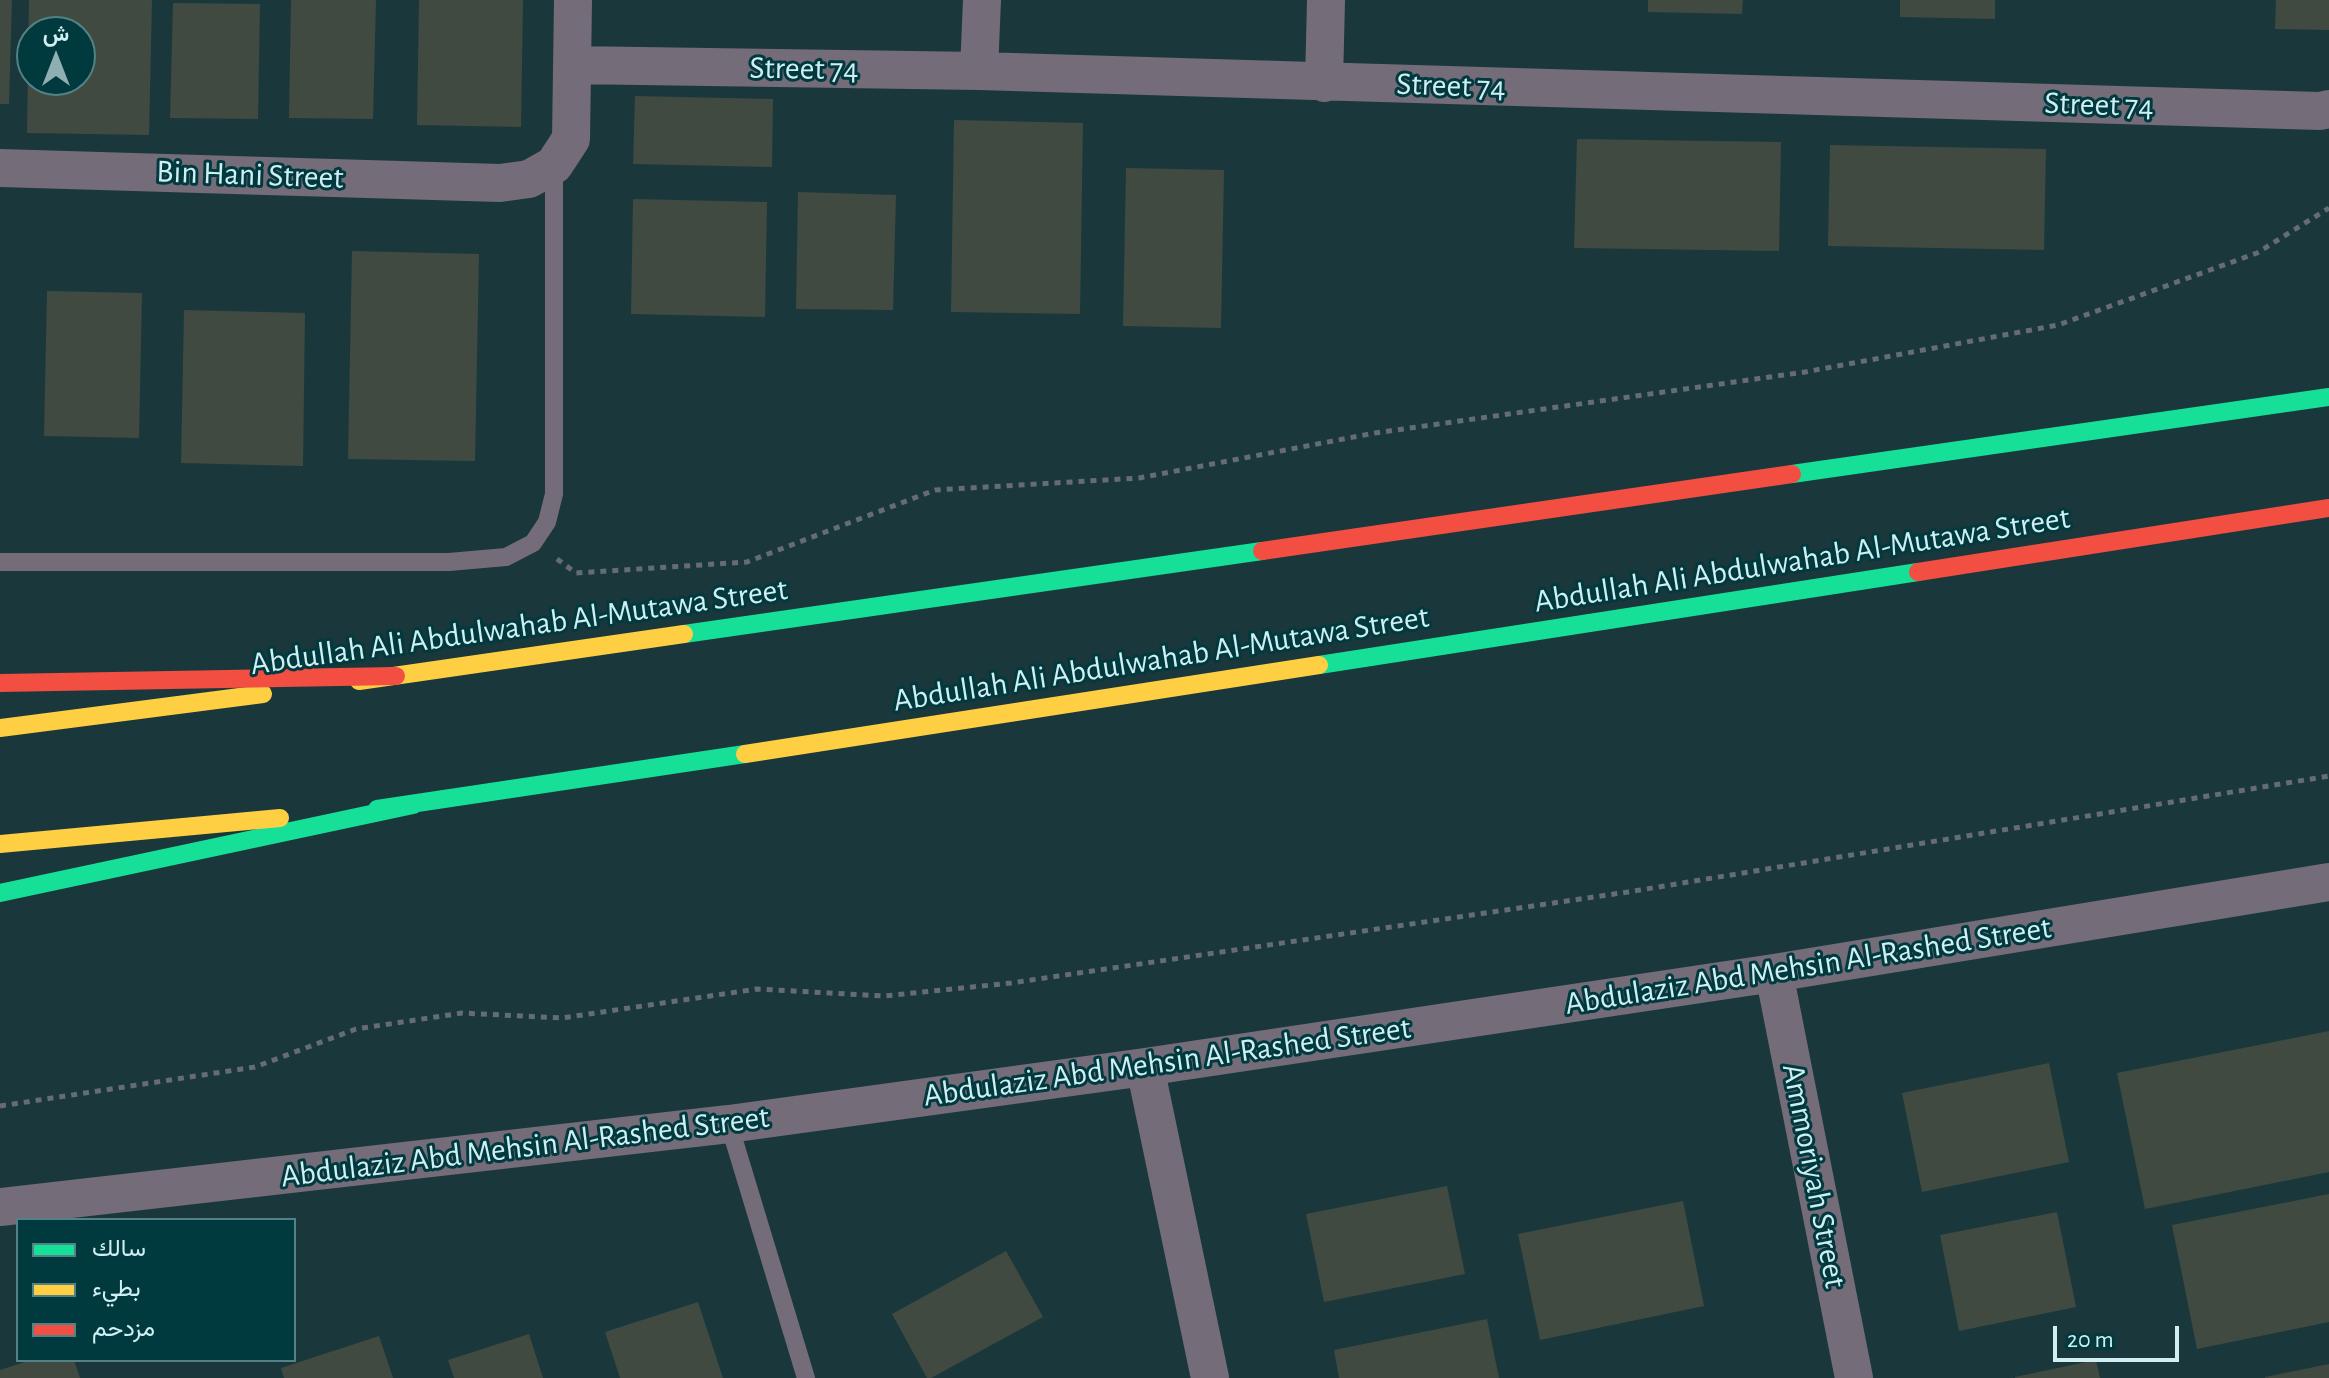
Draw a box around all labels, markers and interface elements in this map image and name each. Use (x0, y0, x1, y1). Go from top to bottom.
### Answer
north arrow (16, 16, 96, 96)
text: ش (43, 23, 69, 45)
street label: Street 74 (749, 49, 859, 89)
street label: Street 74 (1396, 65, 1506, 107)
street label: Street 74 (2044, 84, 2154, 126)
street label: Bin Hani Street (156, 153, 344, 197)
street label: Abdullah Ali Abdulwahab Al-Mutawa Street (1531, 499, 2073, 621)
street label: Abdullah Ali Abdulwahab Al-Mutawa Street (248, 570, 790, 684)
street label: Abdullah Ali Abdulwahab Al-Mutawa Street (890, 598, 1432, 720)
street label: Abdulaziz Abd Mehsin Al-Rashed Street (1562, 909, 2054, 1023)
street label: Abdulaziz Abd Mehsin Al-Rashed Street (921, 1009, 1413, 1115)
street label: Ammoriyah Street (1773, 1061, 1855, 1291)
street label: Abdulaziz Abd Mehsin Al-Rashed Street (279, 1098, 771, 1196)
legend (16, 1218, 296, 1362)
text: سالك (92, 1237, 146, 1261)
text: بطيء (92, 1277, 141, 1301)
scale bar (2057, 1310, 2183, 1360)
text: مزدحم (92, 1317, 155, 1341)
text: 20 m (2067, 1328, 2114, 1352)

